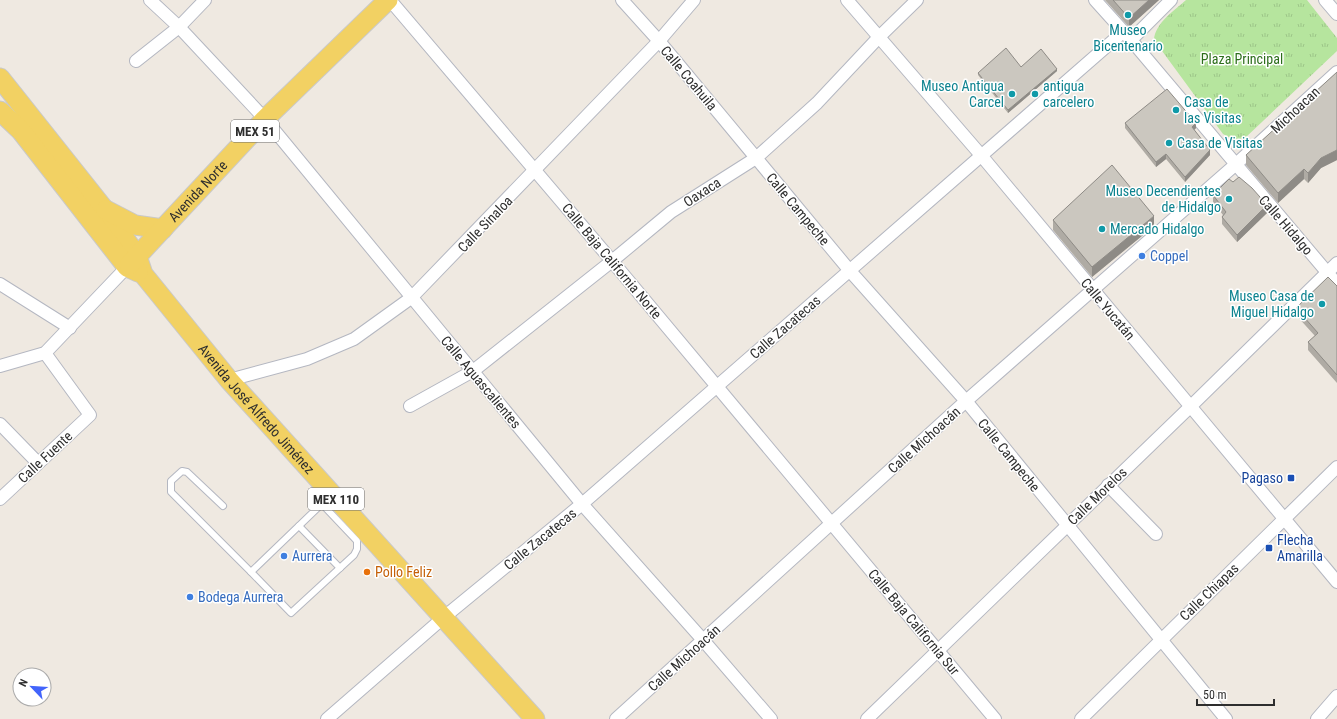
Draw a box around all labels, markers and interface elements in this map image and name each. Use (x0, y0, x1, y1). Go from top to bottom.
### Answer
marker: Museo Bicentenario (1123, 10, 1133, 20)
place label: Museo Bicentenario (1093, 22, 1163, 54)
street label: Calle Coahuila (657, 43, 721, 113)
park label: Plaza Principal (1201, 51, 1283, 67)
place label: Museo Antigua Carcel (921, 78, 1004, 110)
place label: antigua carcelero (1043, 78, 1094, 110)
street label: Michoacan (1267, 83, 1323, 137)
marker: Museo Antigua Carcel (1007, 89, 1017, 99)
marker: antigua carcelero (1030, 89, 1040, 99)
place label: Casa de las Visitas (1184, 94, 1241, 126)
marker: Casa de las Visitas (1171, 105, 1181, 115)
road number: MEX 51 (231, 120, 279, 142)
place label: Casa de Visitas (1177, 135, 1263, 151)
marker: Casa de Visitas (1164, 138, 1174, 148)
street label: Avenida Norte (165, 157, 231, 225)
street label: Calle Campeche (763, 170, 833, 249)
street label: Oaxaca (680, 174, 724, 210)
place label: Museo Decendientes de Hidalgo (1106, 183, 1221, 215)
street label: Calle Hidalgo (1256, 192, 1316, 258)
street label: Calle Sinaloa (454, 193, 516, 255)
marker: Museo Decendientes de Hidalgo (1224, 194, 1234, 204)
street label: Calle Baja California Norte (559, 200, 665, 322)
place label: Mercado Hidalgo (1110, 221, 1204, 237)
marker: Mercado Hidalgo (1097, 224, 1107, 234)
place label: Coppel (1150, 248, 1189, 264)
marker: Coppel (1137, 251, 1147, 261)
street label: Calle Yucatán (1078, 275, 1138, 343)
place label: Museo Casa de Miguel Hidalgo (1229, 288, 1314, 320)
street label: Calle Zacatecas (746, 292, 824, 362)
marker: Museo Casa de Miguel Hidalgo (1317, 299, 1327, 309)
street label: Calle Aguascalientes (438, 333, 524, 431)
street label: Avenida José Alfredo Jiménez (195, 341, 318, 477)
street label: Calle Michoacán (885, 403, 963, 477)
street label: Calle Campeche (975, 415, 1044, 495)
street label: Calle Fuente (15, 428, 76, 486)
street label: Calle Morelos (1064, 464, 1130, 528)
place label: Pagaso (1242, 470, 1283, 486)
marker: Pagaso (1286, 473, 1296, 483)
road number: MEX 110 (308, 488, 364, 510)
street label: Calle Zacatecas (501, 505, 579, 573)
place label: Flecha Amarilla (1277, 532, 1323, 564)
marker: Flecha Amarilla (1264, 543, 1274, 553)
place label: Aurrera (292, 548, 332, 564)
marker: Aurrera (279, 551, 289, 561)
street label: Calle Chiapas (1176, 560, 1242, 624)
place label: Pollo Feliz (375, 564, 432, 580)
street label: Calle Baja California Sur (865, 566, 963, 678)
marker: Pollo Feliz (362, 567, 372, 577)
place label: Bodega Aurrera (198, 589, 283, 605)
marker: Bodega Aurrera (185, 592, 195, 602)
street label: Calle Michoacán (645, 621, 723, 695)
north arrow (12, 667, 52, 707)
text: N (16, 677, 31, 689)
scale bar (1197, 681, 1274, 707)
text: 50 m (1203, 688, 1227, 702)

